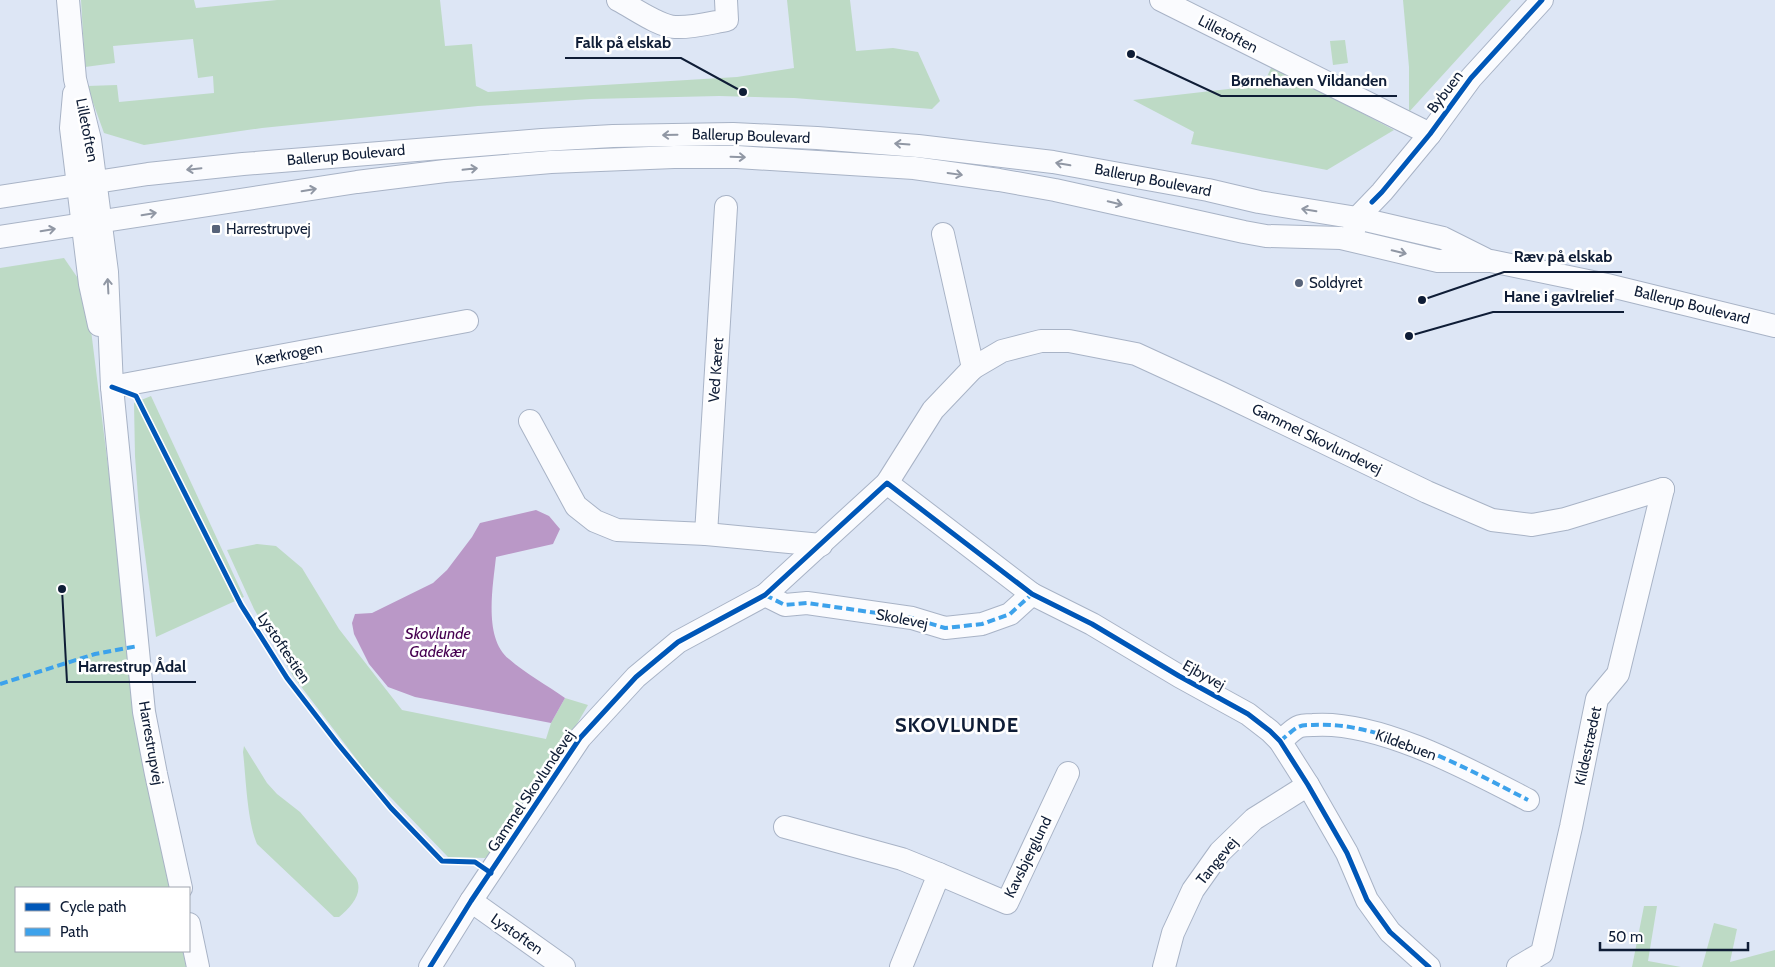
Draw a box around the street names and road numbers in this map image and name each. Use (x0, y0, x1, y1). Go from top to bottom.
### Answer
street label: Lilletoften (1195, 11, 1261, 57)
street label: Bybuen (1423, 67, 1467, 117)
street label: Lilletoften (72, 97, 102, 163)
street label: Ballerup Boulevard (691, 125, 811, 147)
street label: Ballerup Boulevard (286, 141, 406, 169)
street label: Ballerup Boulevard (1093, 160, 1213, 200)
street label: Ballerup Boulevard (1632, 282, 1752, 328)
street label: Ved Kæret (705, 337, 727, 403)
street label: Kærkrogen (254, 339, 324, 369)
street label: Gammel Skovlundevej (1249, 400, 1385, 478)
street label: Skolevej (875, 605, 929, 633)
street label: Lystoftestien (254, 609, 314, 687)
street label: Ejbyvej (1180, 656, 1228, 694)
street label: Harrestrupvej (135, 700, 167, 786)
street label: Kildestrædet (1571, 705, 1605, 787)
street label: Kildebuen (1373, 726, 1439, 764)
street label: Gammel Skovlundevej (484, 727, 578, 855)
street label: Kavsbjerglund (1001, 813, 1055, 901)
street label: Tangevej (1192, 834, 1242, 888)
street label: Lystoften (488, 910, 546, 958)

